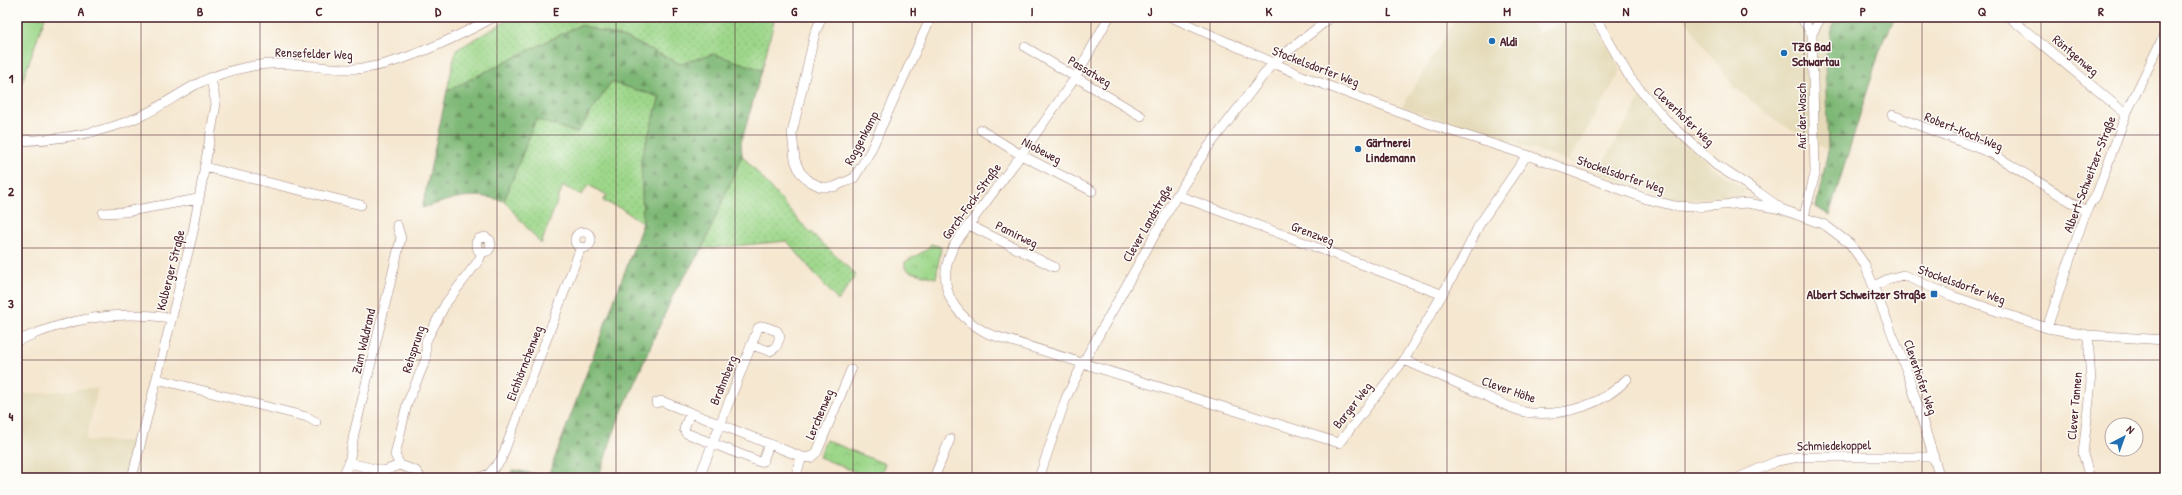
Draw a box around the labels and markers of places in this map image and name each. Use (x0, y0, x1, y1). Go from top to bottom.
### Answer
place label: Aldi (1500, 32, 1518, 50)
marker: Aldi (1487, 36, 1497, 46)
place label: TZG Bad Schwartau (1791, 37, 1840, 70)
marker: TZG Bad Schwartau (1779, 48, 1789, 58)
place label: Gärtnerei Lindemann (1366, 133, 1416, 166)
marker: Gärtnerei Lindemann (1353, 144, 1363, 154)
place label: Albert Schweitzer Straße (1807, 285, 1927, 304)
marker: Albert Schweitzer Straße (1929, 289, 1939, 299)

